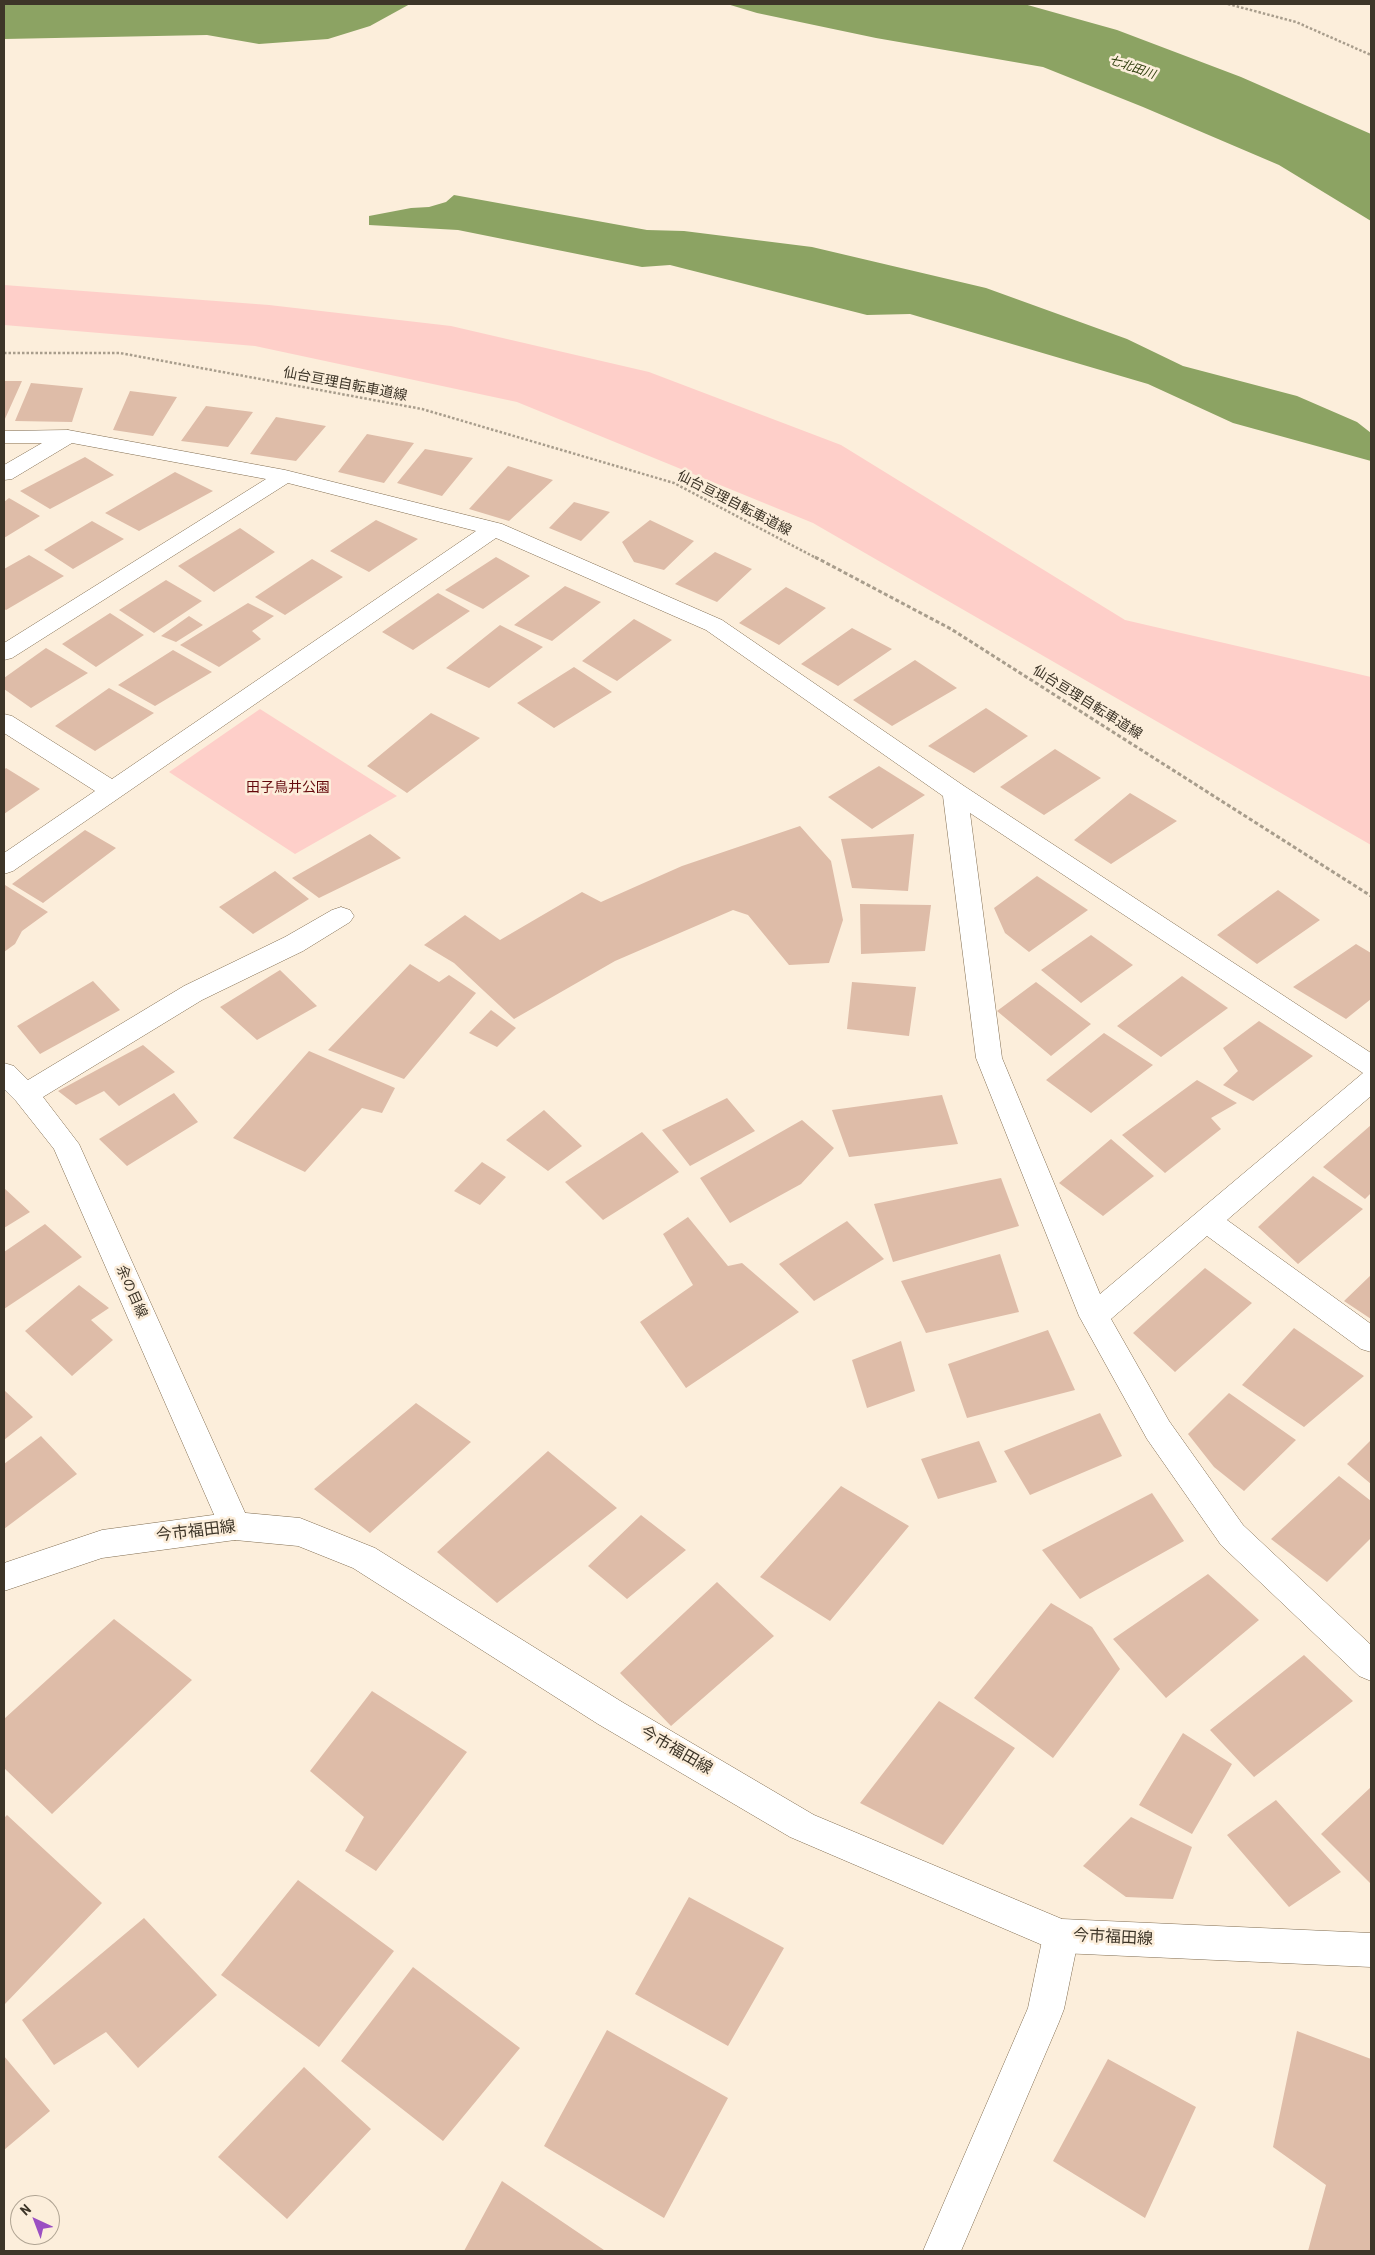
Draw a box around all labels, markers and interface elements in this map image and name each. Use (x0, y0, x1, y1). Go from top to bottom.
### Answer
water label: 七北田川 (1107, 53, 1157, 83)
street label: 仙台亘理自転車道線 (282, 365, 408, 405)
street label: 仙台亘理自転車道線 (674, 468, 794, 540)
street label: 仙台亘理自転車道線 (1029, 662, 1145, 744)
park label: 田子鳥井公園 (246, 780, 330, 796)
street label: 余の目線 (112, 1263, 150, 1321)
street label: 今市福田線 (155, 1518, 237, 1546)
street label: 今市福田線 (637, 1723, 715, 1779)
street label: 今市福田線 (1073, 1926, 1153, 1950)
north arrow (10, 2195, 60, 2245)
text: N (17, 2201, 34, 2219)

